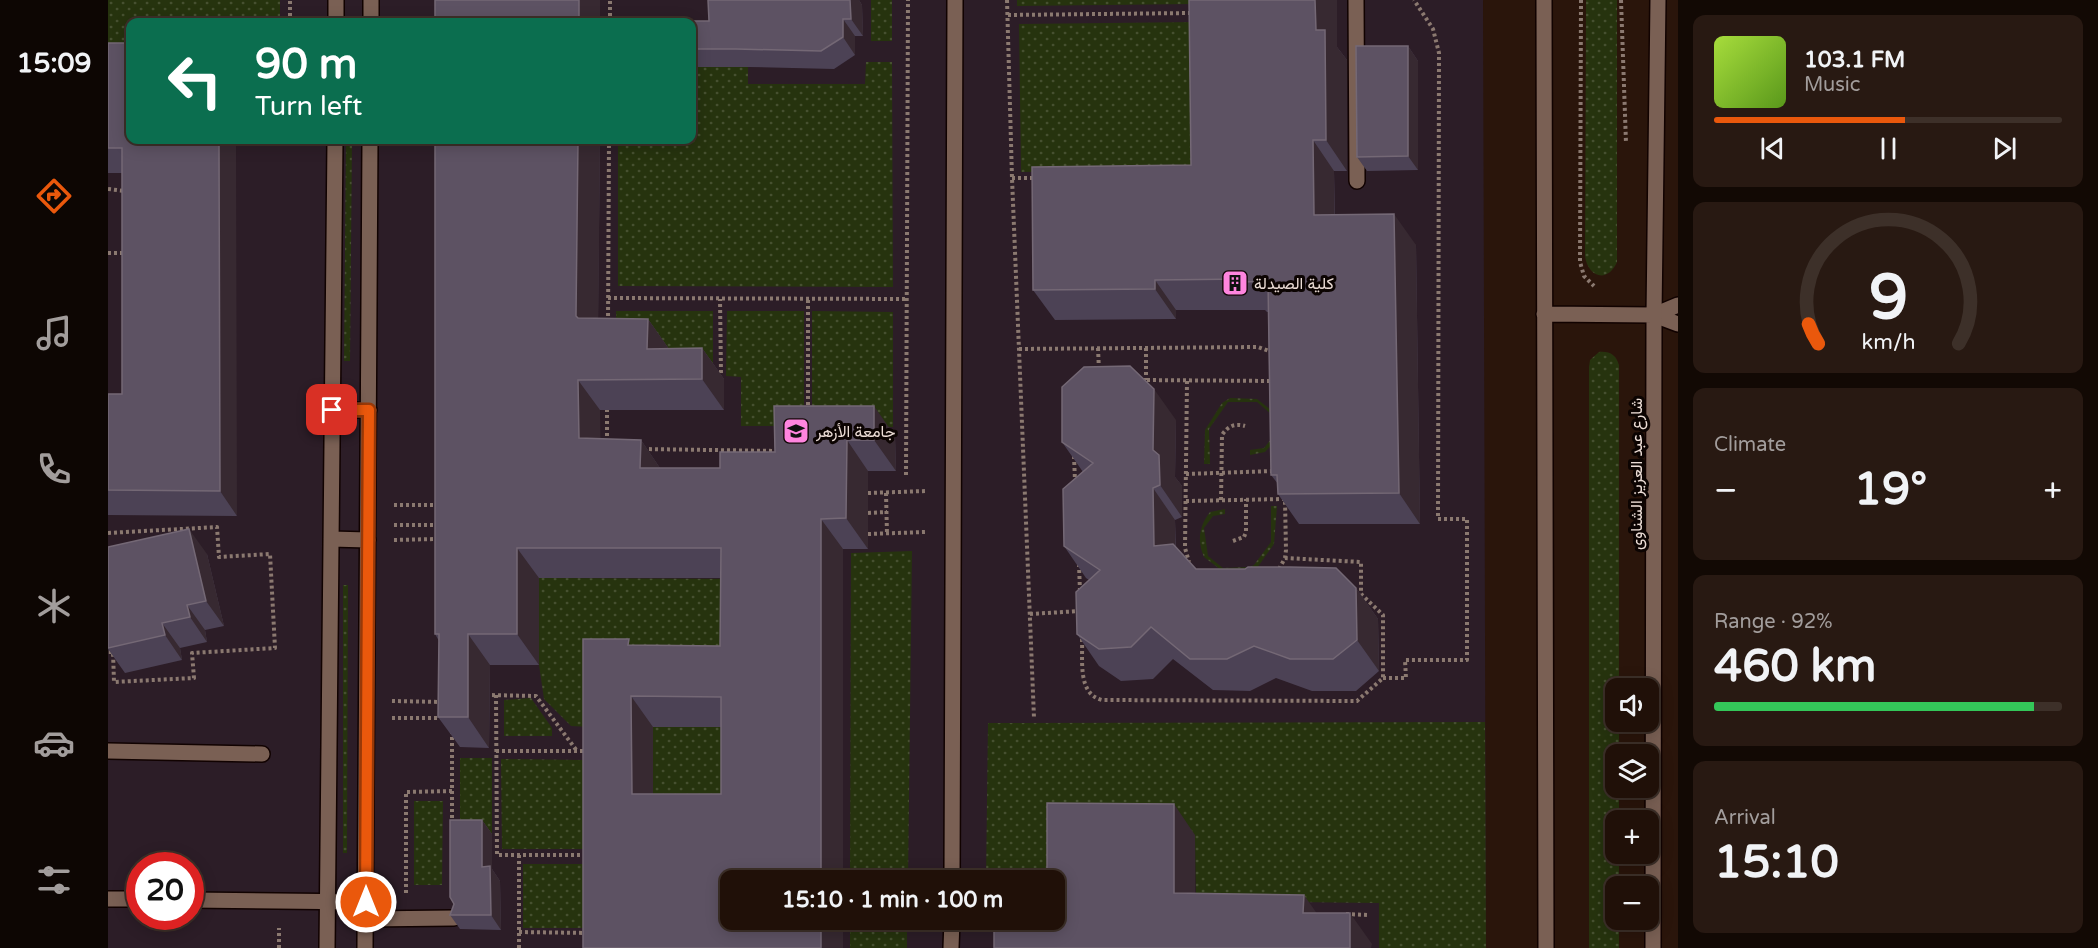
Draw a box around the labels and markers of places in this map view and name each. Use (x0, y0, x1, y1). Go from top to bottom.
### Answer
building icon: كلية الصيدلة (1220, 268, 1250, 298)
place label: كلية الصيدلة (1254, 274, 1334, 294)
pin (306, 384, 357, 435)
school or university icon: جامعة الأزهر (781, 416, 811, 446)
place label: جامعة الأزهر (815, 422, 896, 442)

